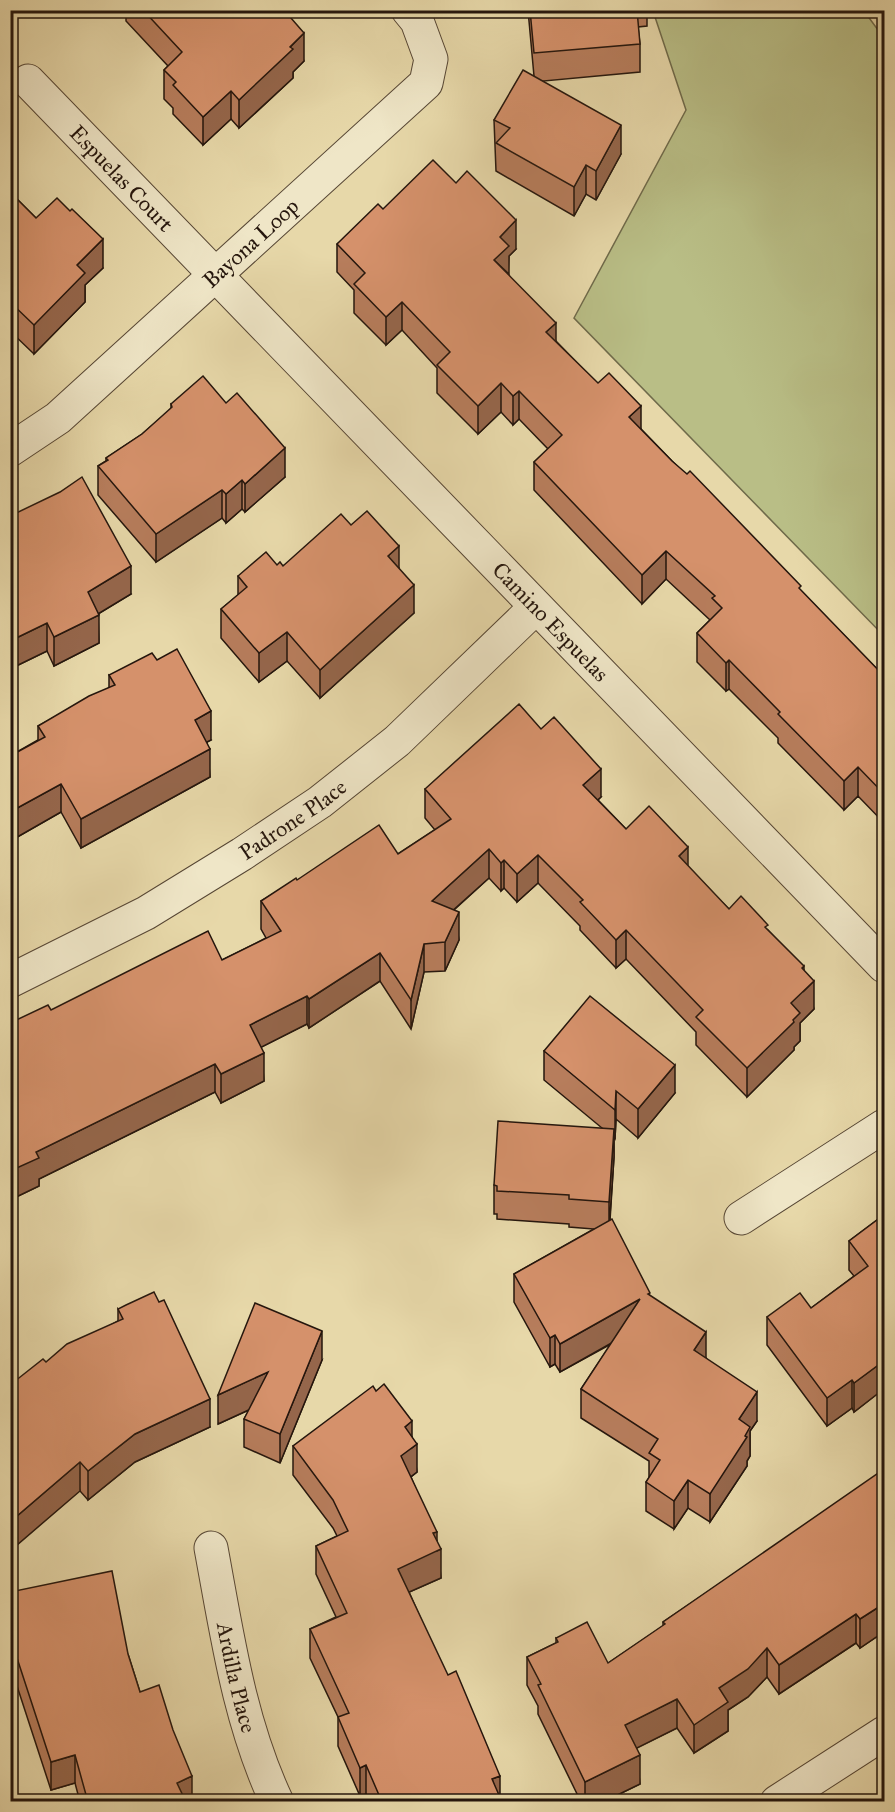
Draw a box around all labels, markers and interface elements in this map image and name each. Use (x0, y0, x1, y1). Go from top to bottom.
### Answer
street label: Espuelas Court (64, 119, 179, 237)
street label: Bayona Loop (197, 193, 305, 294)
street label: Camino Espuelas (487, 557, 614, 687)
street label: Padrone Place (234, 773, 352, 866)
street label: Ardilla Place (211, 1619, 263, 1736)

